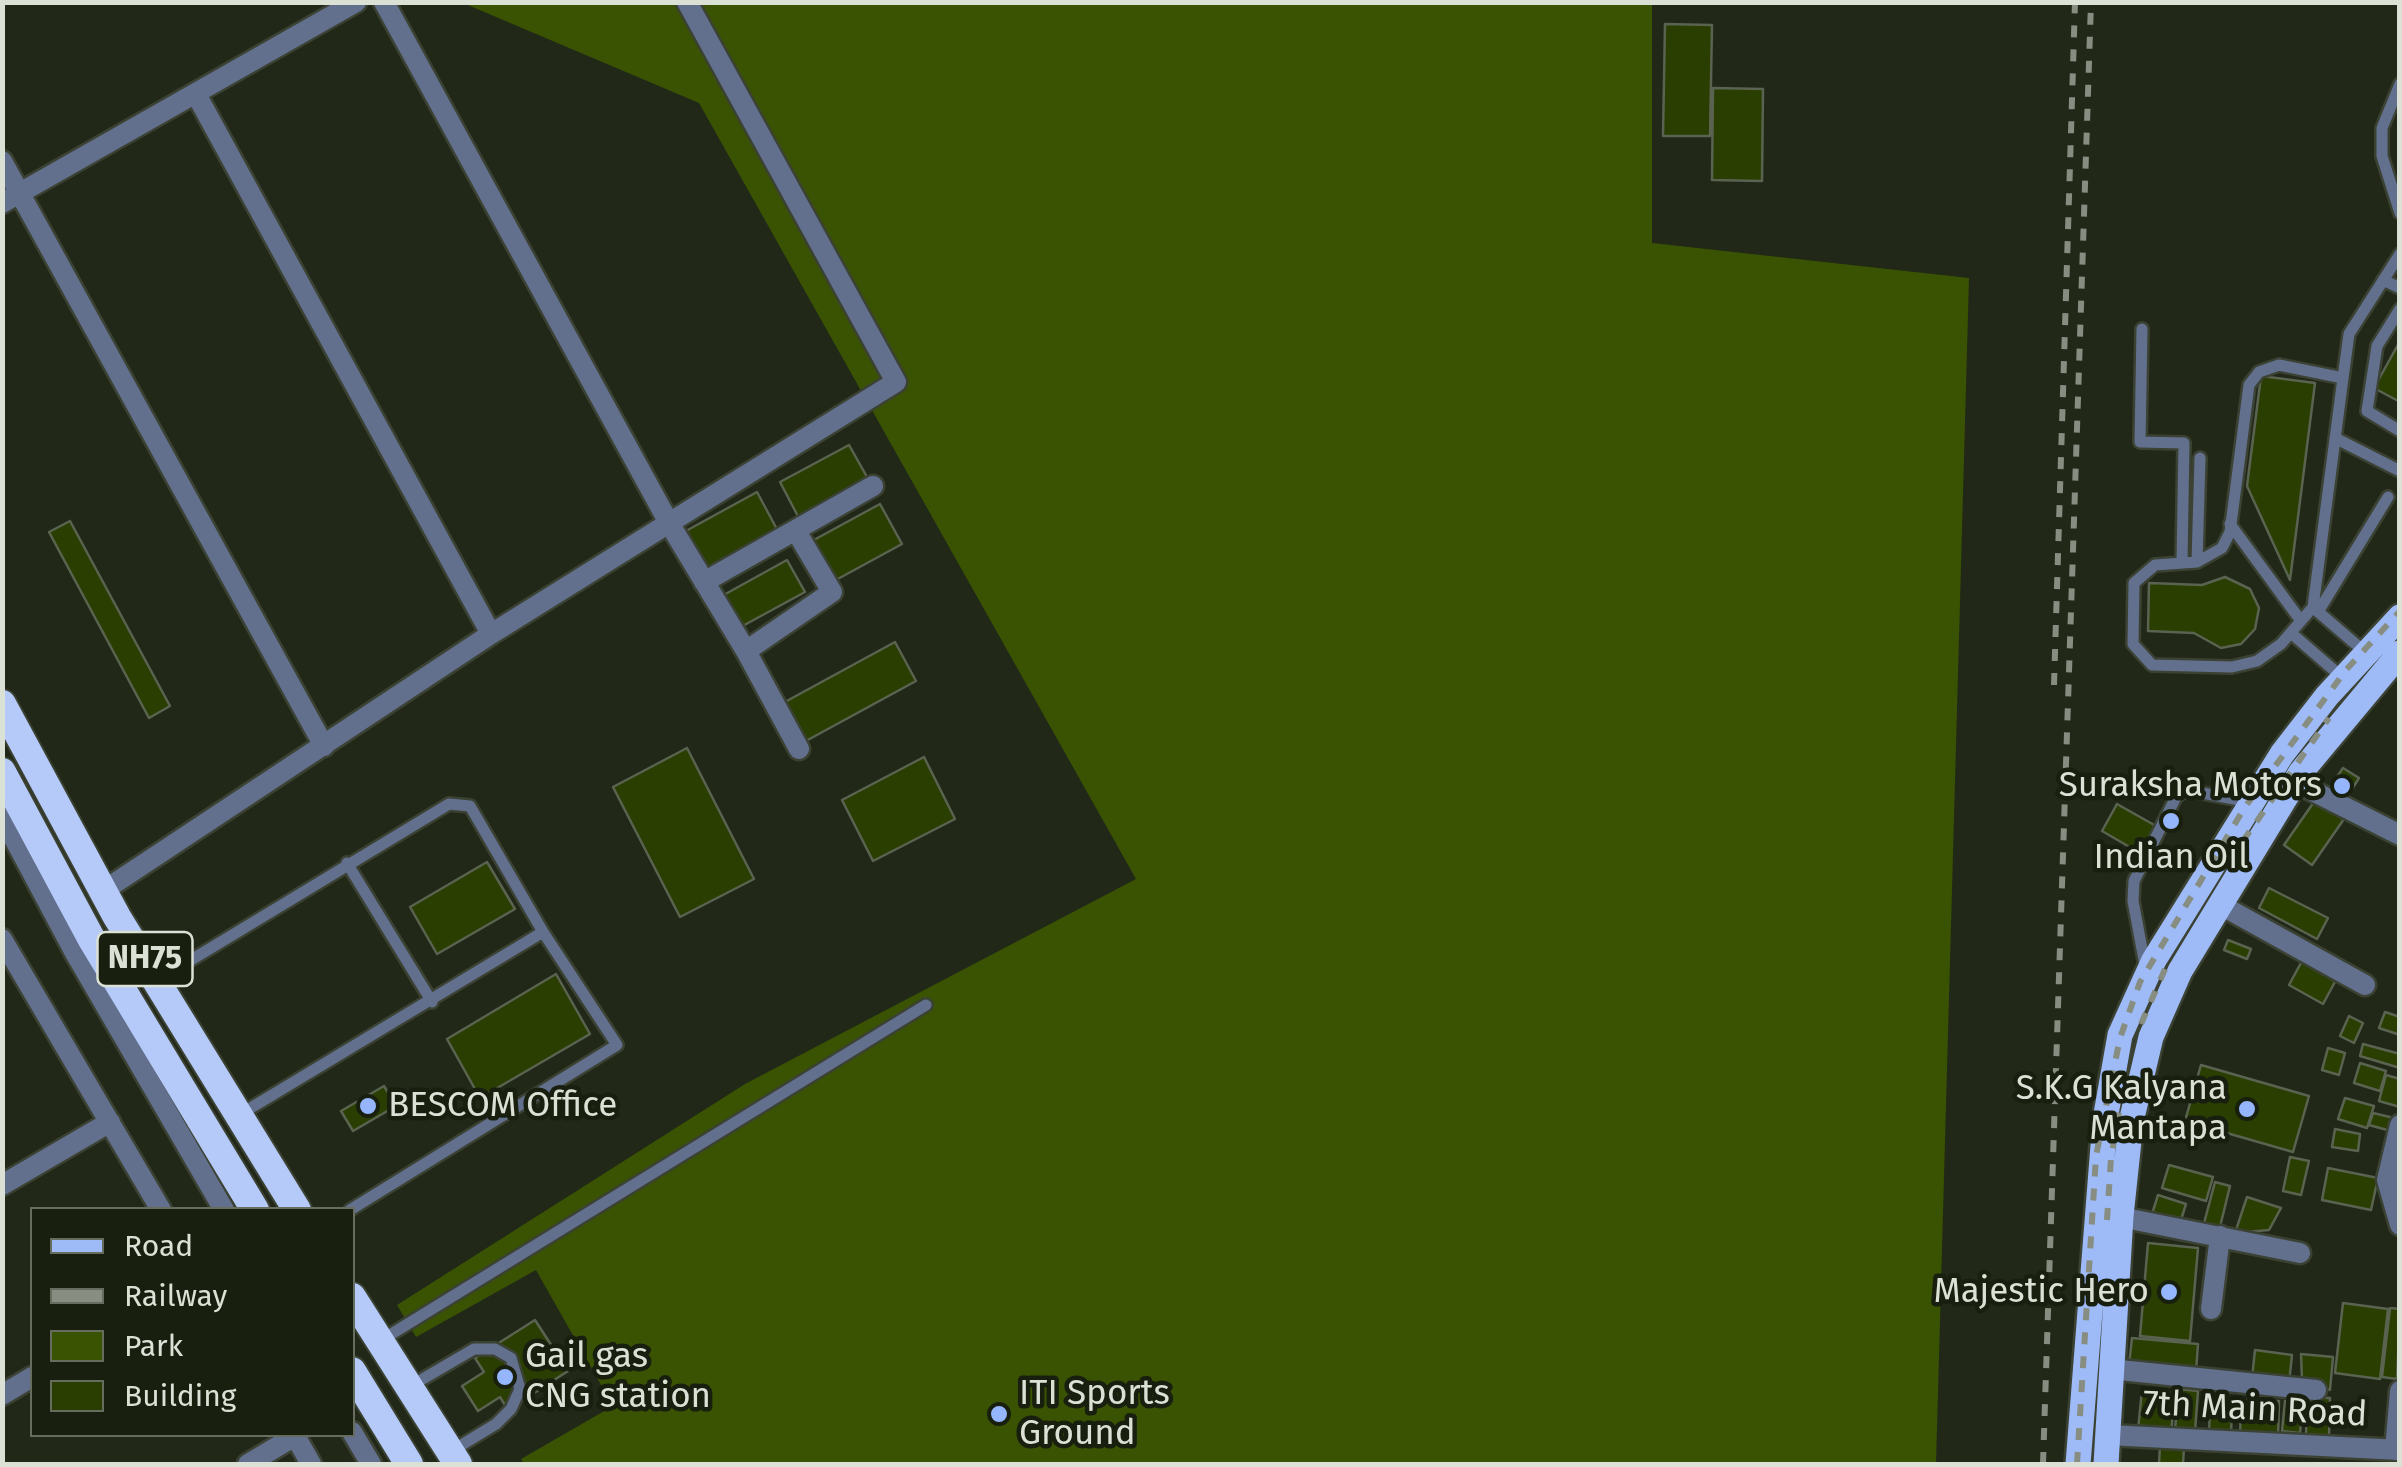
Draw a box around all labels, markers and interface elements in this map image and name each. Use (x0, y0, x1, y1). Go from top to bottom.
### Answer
place label: Suraksha Motors (2059, 765, 2322, 807)
marker: Suraksha Motors (2331, 775, 2353, 797)
marker: Indian Oil (2160, 810, 2182, 832)
place label: Indian Oil (2094, 837, 2248, 879)
road number: NH75 (98, 932, 192, 986)
place label: S.K.G Kalyana Mantapa (2016, 1068, 2227, 1150)
place label: BESCOM Office (388, 1085, 617, 1127)
marker: BESCOM Office (357, 1095, 379, 1117)
marker: S.K.G Kalyana Mantapa (2236, 1098, 2258, 1120)
legend (30, 1207, 355, 1437)
text: Road (124, 1228, 193, 1264)
place label: Majestic Hero (1934, 1271, 2149, 1313)
text: Railway (124, 1278, 227, 1314)
marker: Majestic Hero (2158, 1281, 2180, 1303)
text: Park (124, 1328, 183, 1364)
place label: Gail gas CNG station (525, 1336, 711, 1418)
marker: Gail gas CNG station (494, 1366, 516, 1388)
place label: ITI Sports Ground (1019, 1373, 1170, 1455)
text: Building (124, 1378, 236, 1414)
street label: 7th Main Road (2142, 1383, 2368, 1437)
marker: ITI Sports Ground (988, 1403, 1010, 1425)

